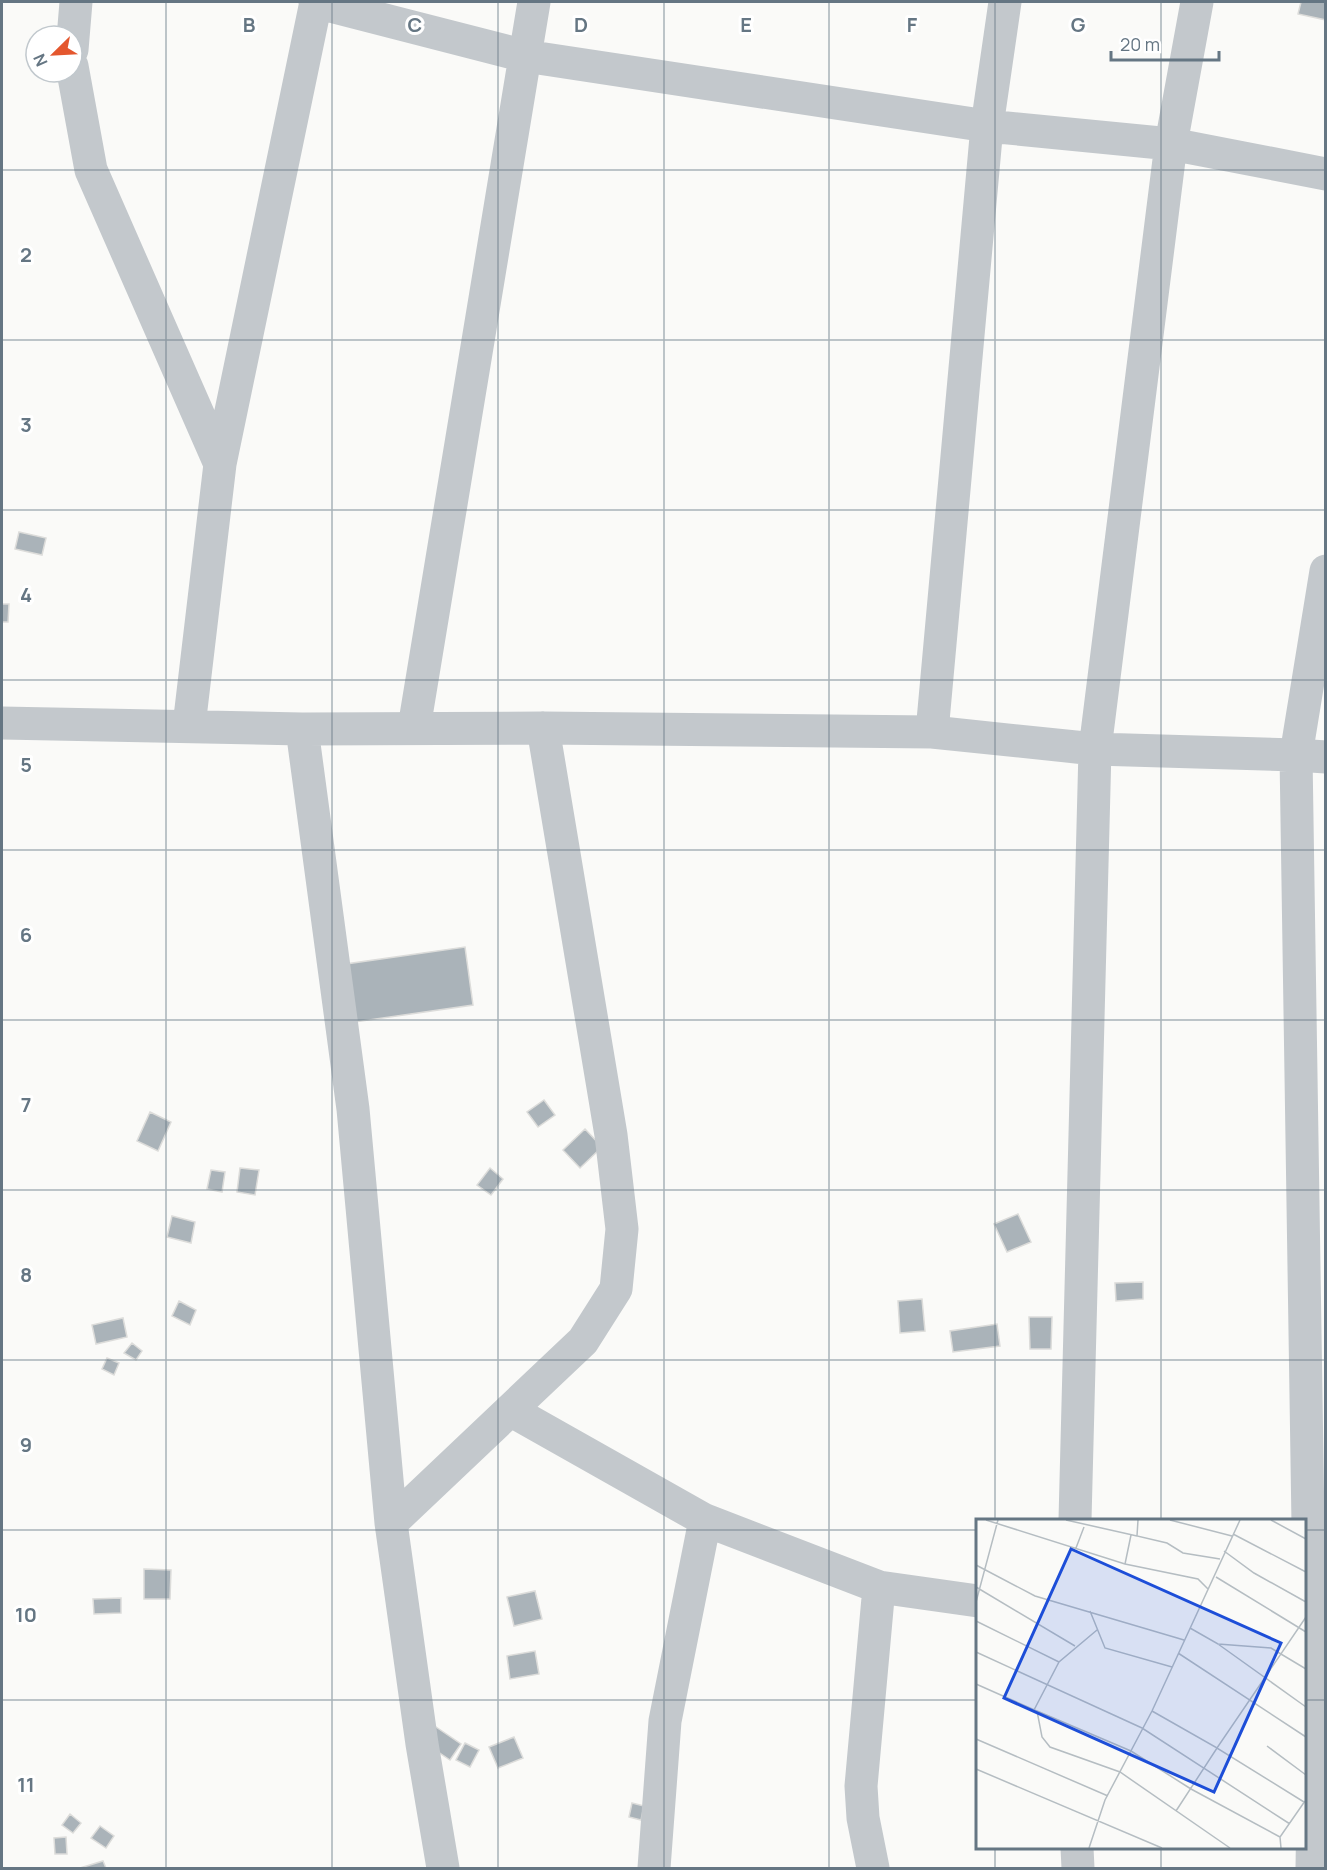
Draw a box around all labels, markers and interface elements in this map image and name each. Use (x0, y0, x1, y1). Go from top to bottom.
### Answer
text: B (243, 11, 256, 38)
text: C (408, 11, 422, 38)
text: D (574, 11, 588, 38)
text: E (740, 11, 752, 38)
text: F (907, 11, 918, 38)
text: G (1071, 11, 1086, 38)
north arrow (24, 24, 84, 84)
scale bar (1111, 24, 1219, 62)
text: 20 m (1120, 32, 1160, 56)
text: N (28, 50, 53, 70)
text: 2 (20, 241, 32, 268)
text: 3 (20, 411, 32, 438)
text: 4 (20, 581, 32, 608)
text: 5 (20, 751, 32, 778)
text: 6 (20, 921, 32, 948)
text: 7 (21, 1091, 31, 1118)
text: 8 (20, 1261, 32, 1288)
text: 9 (20, 1431, 32, 1458)
inset map (976, 1519, 1306, 1849)
text: 10 (15, 1601, 37, 1628)
text: 11 (17, 1771, 35, 1798)

